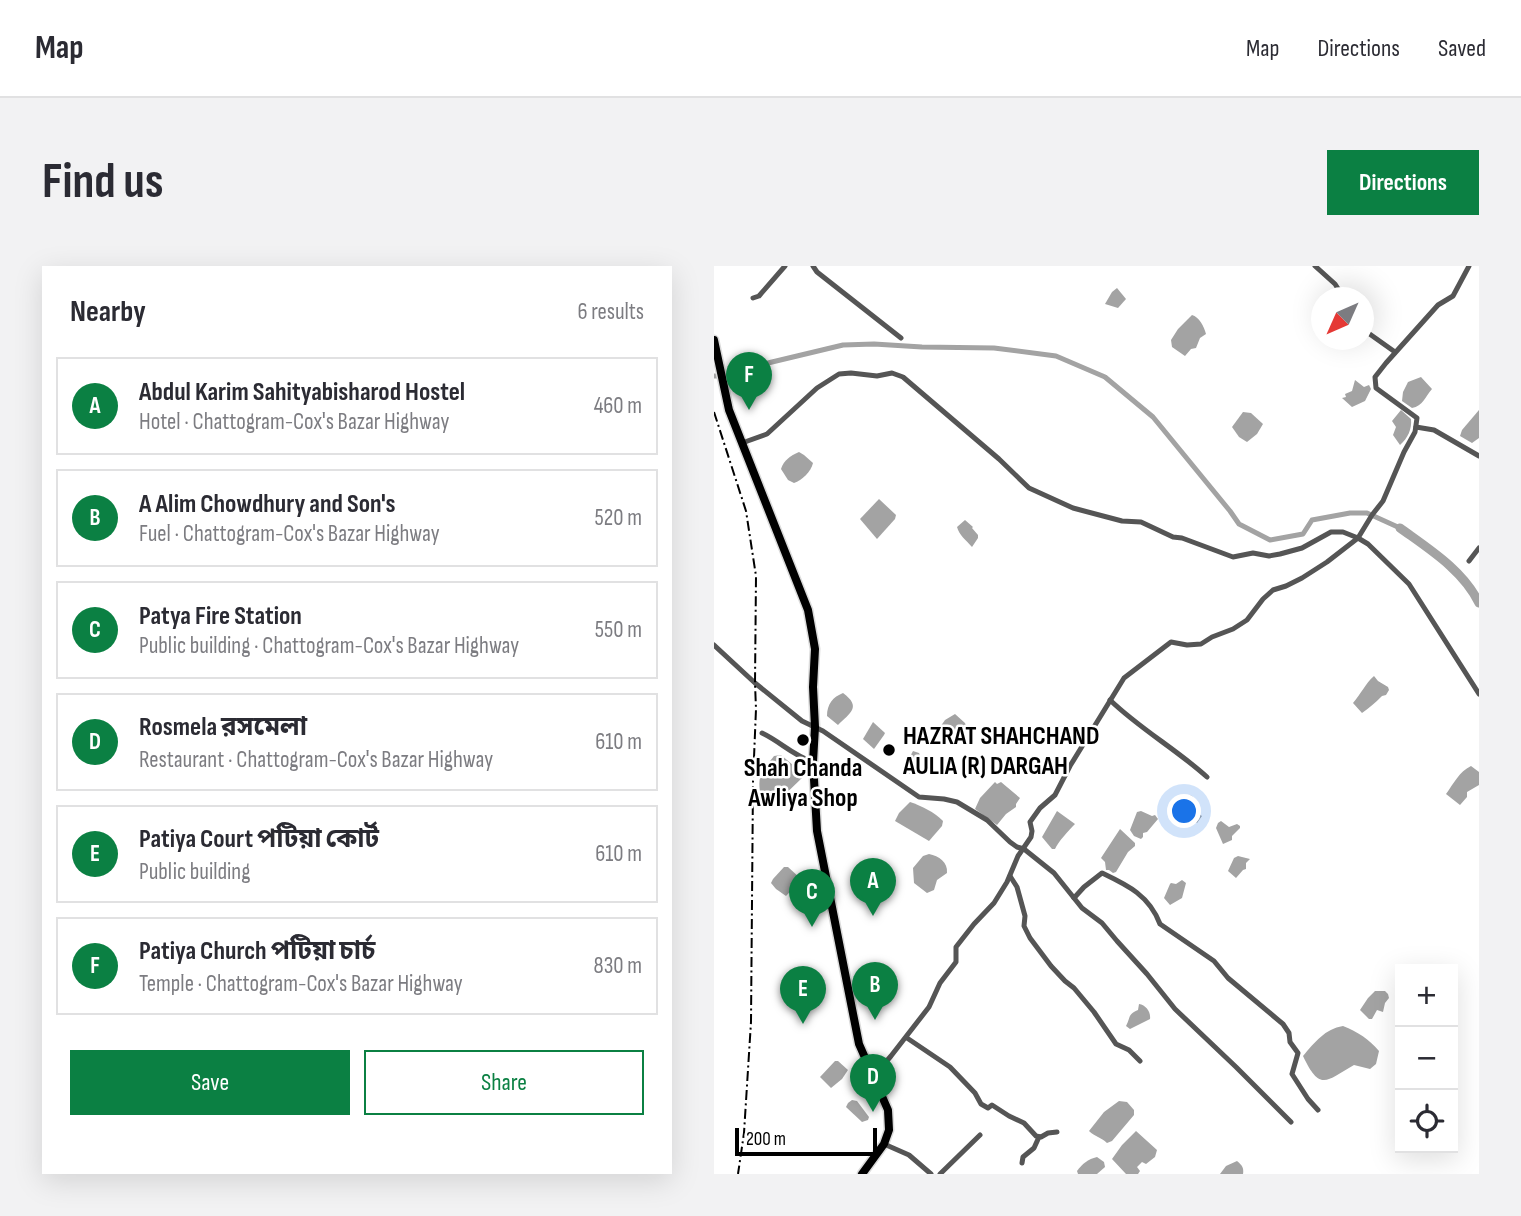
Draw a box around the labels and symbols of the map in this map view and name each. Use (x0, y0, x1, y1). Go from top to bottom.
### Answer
north arrow (1311, 287, 1374, 350)
pin: F (726, 352, 772, 410)
place label: HAZRAT SHAHCHAND AULIA (R) DARGAH (902, 721, 1099, 782)
marker: Shah Chanda Awliya Shop (795, 732, 811, 748)
marker: HAZRAT SHAHCHAND AULIA (R) DARGAH (881, 742, 897, 758)
place label: Shah Chanda Awliya Shop (744, 753, 862, 814)
your location (1167, 794, 1201, 828)
pin: A (850, 858, 896, 916)
pin: C (789, 869, 835, 927)
pin: B (852, 962, 898, 1020)
pin: E (780, 966, 826, 1024)
pin: D (850, 1054, 896, 1112)
scale bar (735, 1125, 877, 1157)

